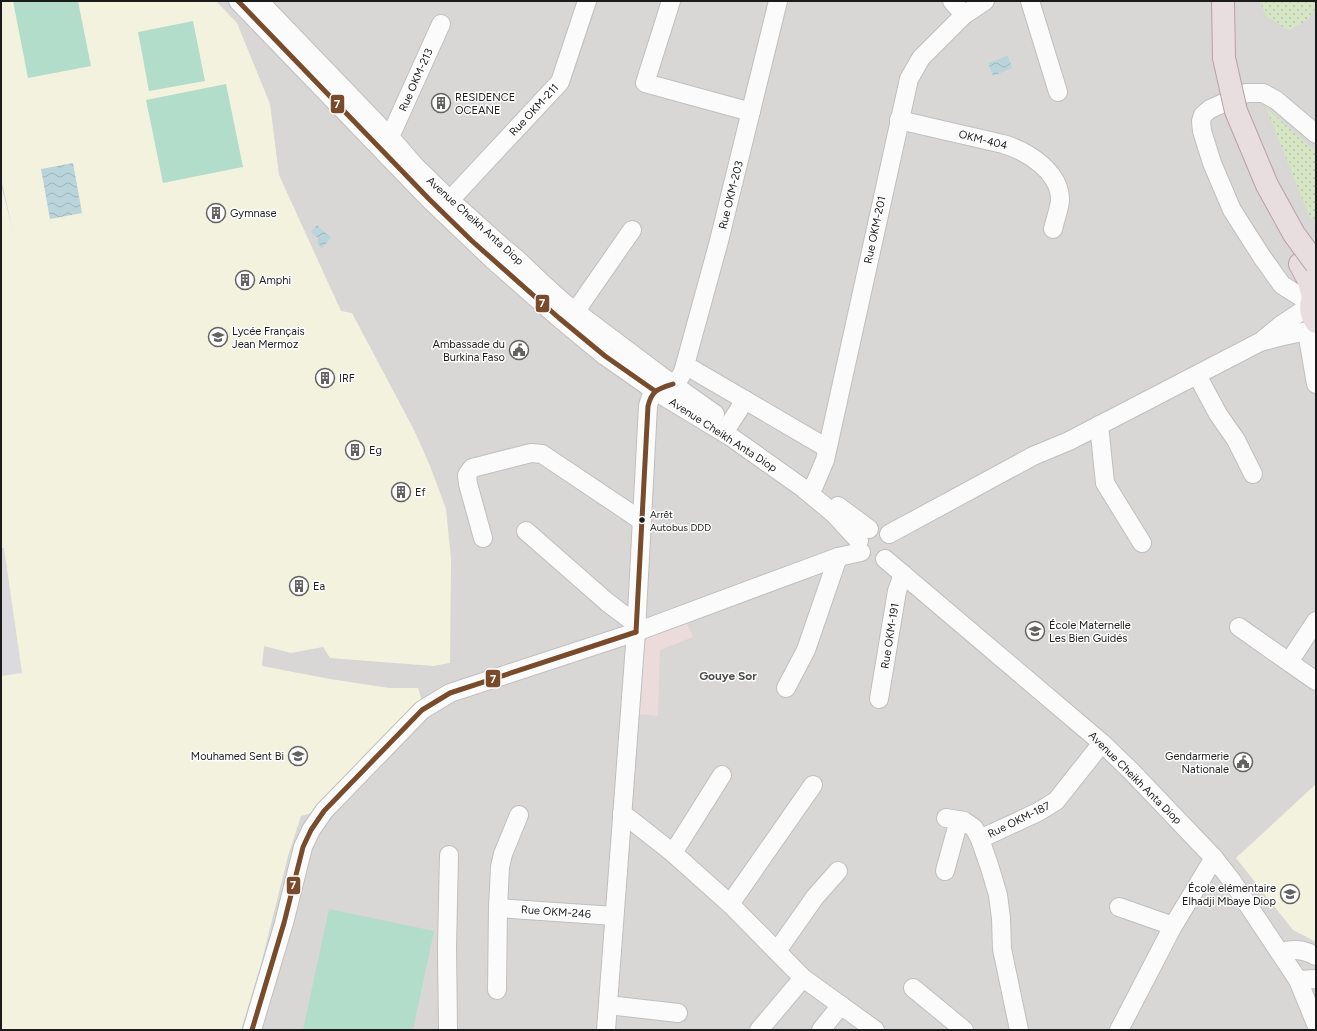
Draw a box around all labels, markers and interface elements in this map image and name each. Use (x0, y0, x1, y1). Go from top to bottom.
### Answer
street label: Rue OKM-213 (396, 46, 436, 114)
street label: Rue OKM-211 (507, 81, 561, 139)
place label: RESIDENCE OCEANE (455, 91, 515, 117)
building icon: RESIDENCE OCEANE (430, 92, 452, 114)
line badge: 7 (330, 94, 345, 114)
text: 7 (334, 98, 340, 111)
street label: OKM-404 (957, 128, 1009, 152)
street label: Rue OKM-203 (716, 159, 746, 231)
street label: Avenue Cheikh Anta Diop (424, 174, 526, 268)
street label: Rue OKM-201 (862, 195, 888, 265)
building icon: Gymnase (205, 202, 227, 224)
place label: Gymnase (230, 207, 276, 220)
building icon: Amphi (234, 269, 256, 291)
place label: Amphi (259, 274, 291, 287)
line badge: 7 (535, 294, 550, 313)
text: 7 (539, 297, 545, 310)
place label: Lycée Français Jean Mermoz (232, 325, 305, 351)
school or university icon: Lycée Français Jean Mermoz (207, 326, 229, 348)
place label: Ambassade du Burkina Faso (433, 338, 505, 364)
public building icon: Ambassade du Burkina Faso (508, 339, 530, 361)
building icon: IRF (314, 367, 336, 389)
place label: IRF (339, 372, 355, 385)
street label: Avenue Cheikh Anta Diop (667, 395, 780, 475)
building icon: Eg (344, 439, 366, 461)
place label: Eg (369, 444, 382, 457)
building icon: Ef (390, 481, 412, 503)
place label: Ef (415, 486, 427, 499)
place label: Arrêt Autobus DDD (650, 508, 711, 534)
marker: Arrêt Autobus DDD (637, 515, 647, 525)
building icon: Ea (288, 575, 310, 597)
place label: Ea (313, 580, 325, 593)
street label: Rue OKM-191 (878, 602, 902, 670)
place label: École Maternelle Les Bien Guidés (1049, 619, 1131, 645)
school or university icon: École Maternelle Les Bien Guidés (1024, 620, 1046, 642)
line badge: 7 (485, 669, 501, 688)
district label: Gouye Sor (699, 669, 757, 683)
text: 7 (490, 673, 496, 686)
street label: Avenue Cheikh Anta Diop (1086, 729, 1184, 827)
school or university icon: Mouhamed Sent Bi (287, 745, 309, 767)
place label: Mouhamed Sent Bi (191, 750, 284, 763)
place label: Gendarmerie Nationale (1165, 750, 1229, 776)
public building icon: Gendarmerie Nationale (1232, 751, 1254, 773)
street label: Rue OKM-187 (986, 799, 1053, 841)
line badge: 7 (286, 876, 301, 895)
text: 7 (290, 879, 296, 892)
place label: École elémentaire Elhadji Mbaye Diop (1182, 882, 1276, 908)
school or university icon: École elémentaire Elhadji Mbaye Diop (1279, 883, 1301, 905)
street label: Rue OKM-246 (521, 903, 591, 921)

